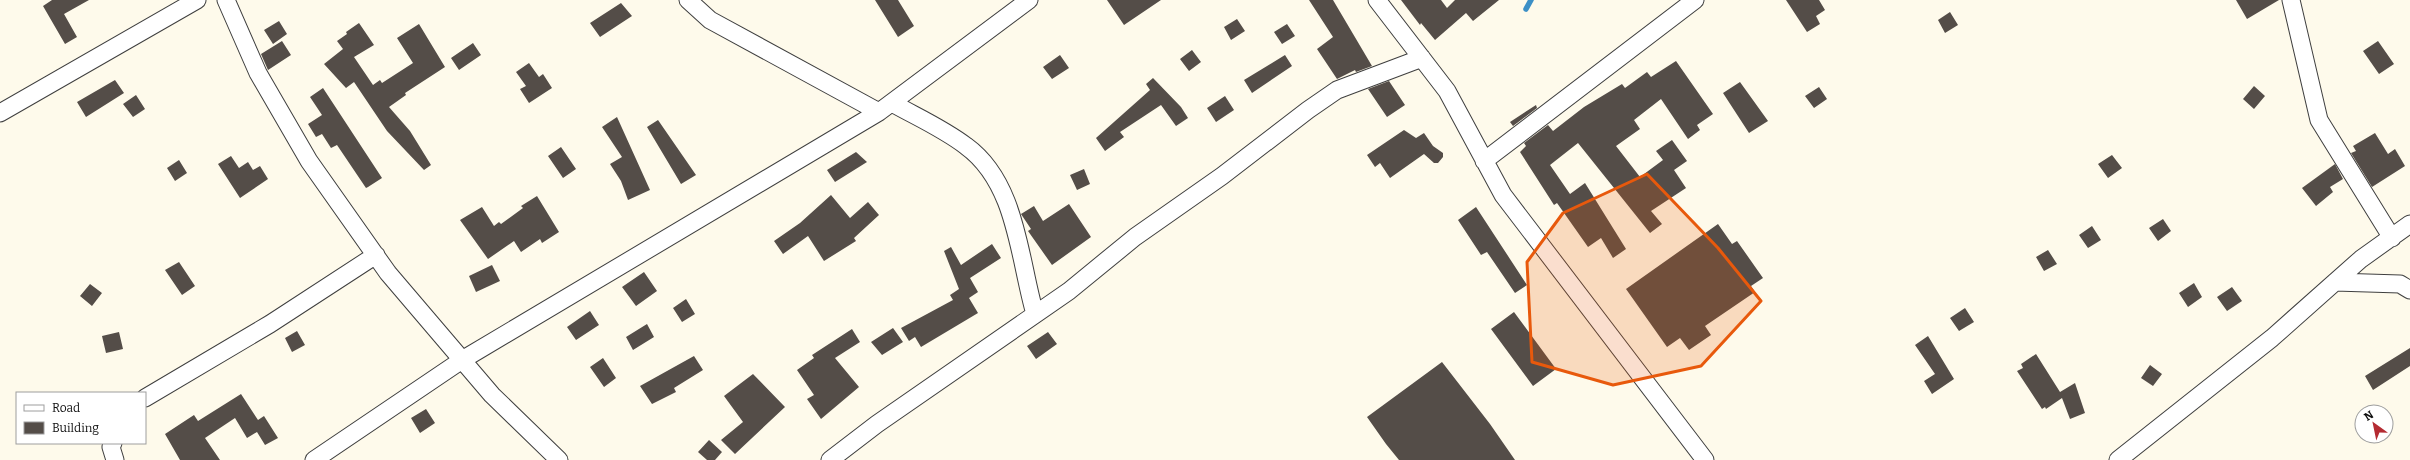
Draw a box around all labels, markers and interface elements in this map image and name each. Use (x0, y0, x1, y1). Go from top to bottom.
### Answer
legend (16, 392, 146, 444)
text: Road (52, 401, 80, 415)
north arrow (2354, 404, 2394, 444)
text: N (2362, 408, 2376, 424)
text: Building (52, 421, 99, 435)

